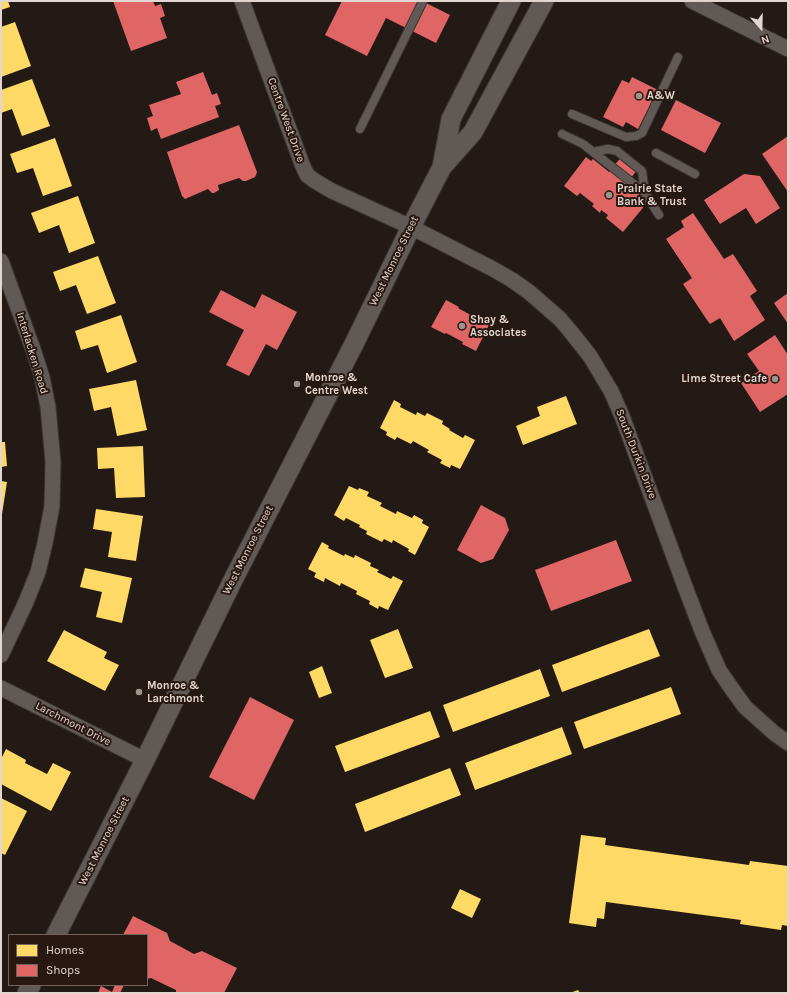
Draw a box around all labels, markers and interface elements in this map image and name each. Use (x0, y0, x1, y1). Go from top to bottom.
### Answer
north arrow (741, 8, 781, 48)
text: N (759, 32, 771, 47)
street label: Centre West Drive (265, 76, 307, 164)
place label: A&W (647, 89, 675, 103)
marker: A&W (634, 91, 644, 101)
place label: Prairie State Bank & Trust (617, 182, 686, 208)
marker: Prairie State Bank & Trust (604, 190, 614, 200)
street label: West Monroe Street (367, 214, 421, 308)
street label: Interlacken Road (13, 311, 51, 395)
place label: Shay & Associates (470, 313, 527, 339)
marker: Shay & Associates (457, 321, 467, 331)
place label: Monroe & Centre West (305, 371, 368, 397)
place label: Lime Street Cafe (681, 372, 767, 386)
marker: Lime Street Cafe (770, 374, 780, 384)
marker: Monroe & Centre West (292, 379, 302, 389)
street label: South Durkin Drive (613, 407, 659, 501)
street label: West Monroe Street (220, 503, 276, 597)
place label: Monroe & Larchmont (147, 679, 204, 705)
marker: Monroe & Larchmont (134, 687, 144, 697)
street label: Larchmont Drive (33, 699, 113, 749)
street label: West Monroe Street (76, 794, 132, 888)
legend (8, 934, 148, 986)
text: Homes (46, 943, 84, 957)
text: Shops (46, 963, 80, 977)

